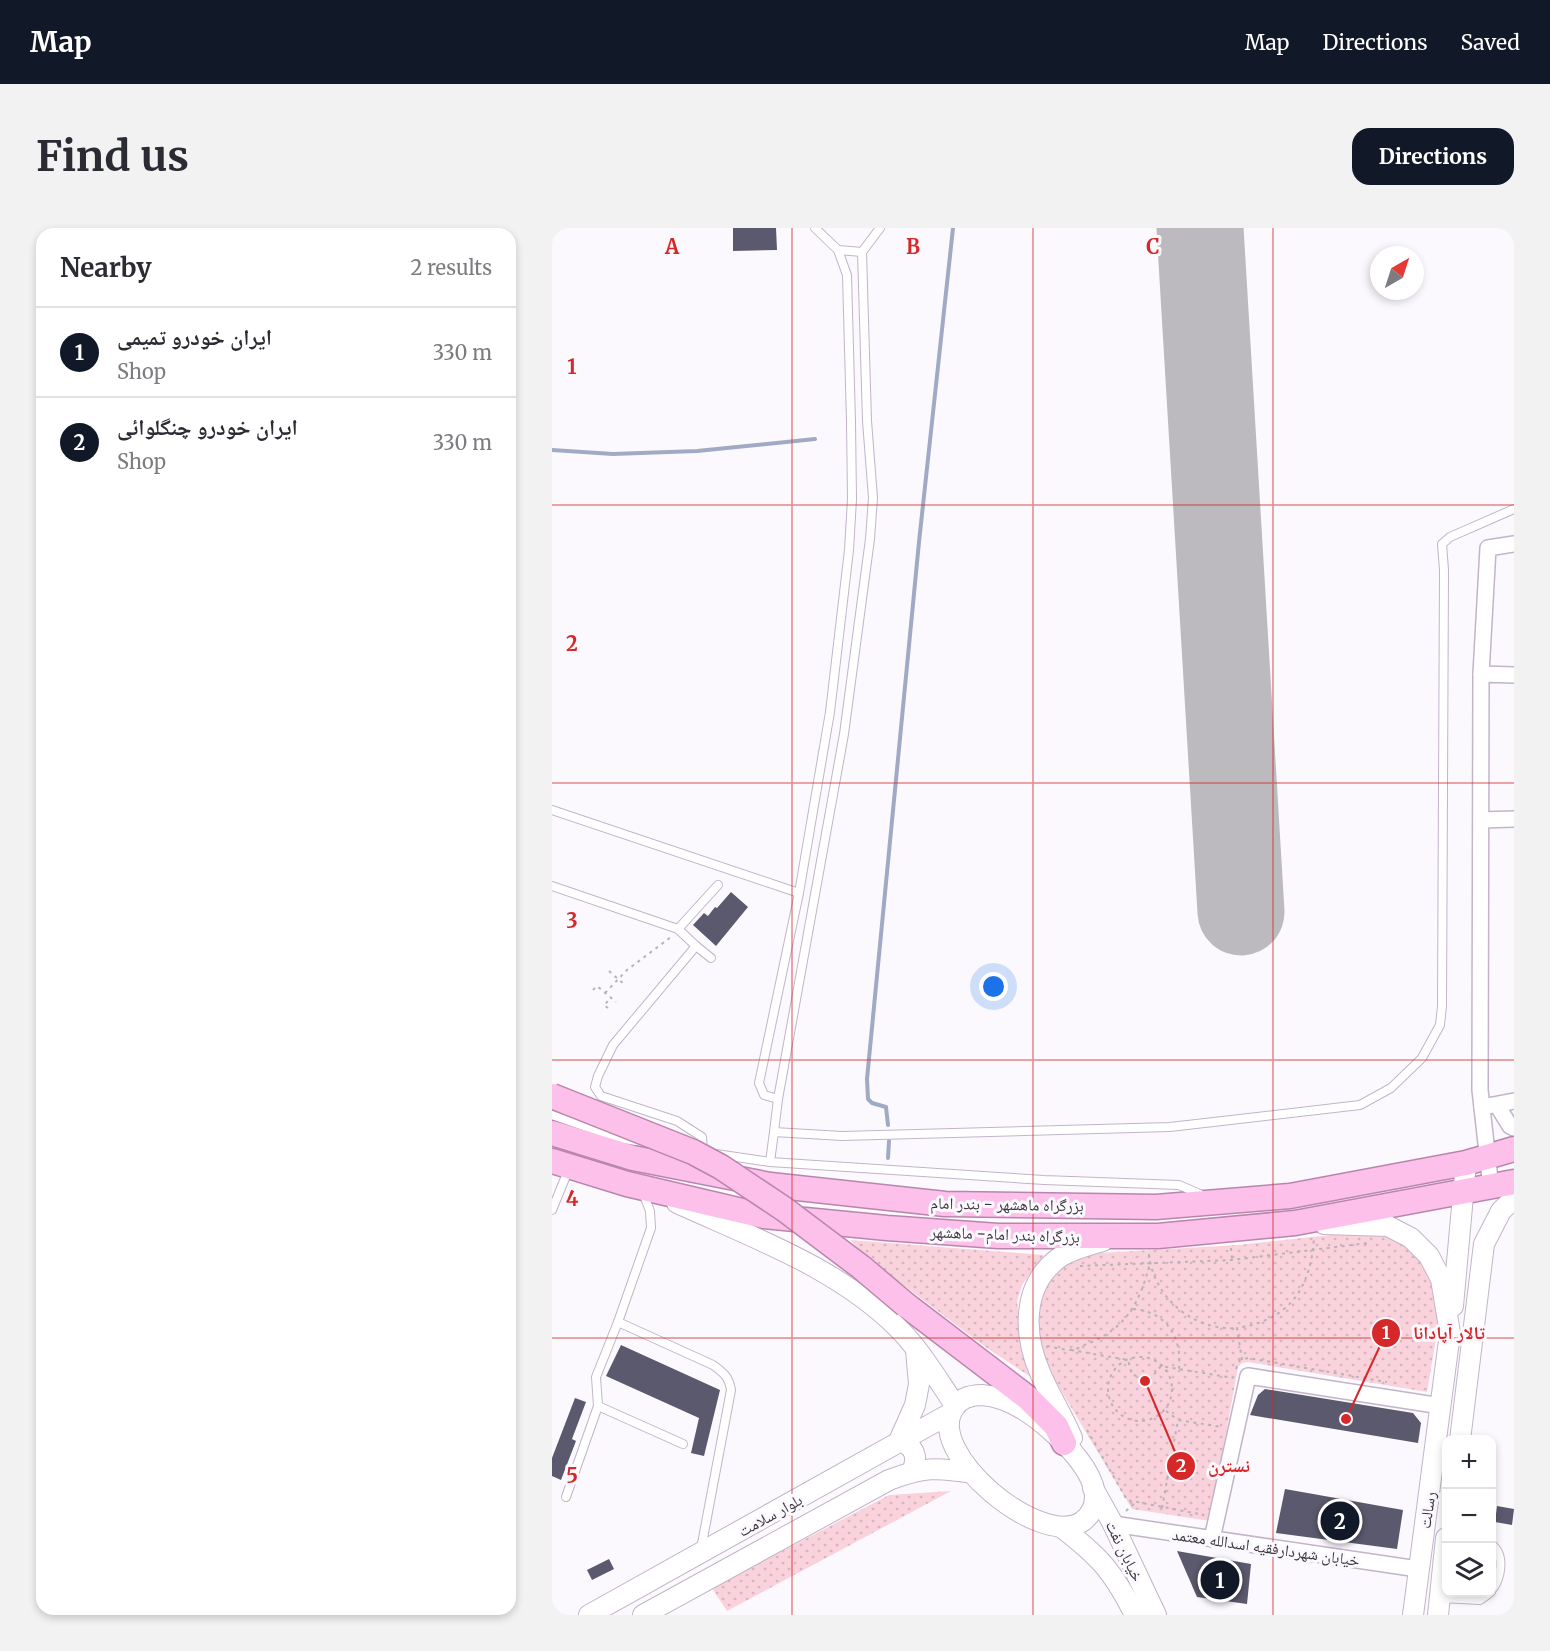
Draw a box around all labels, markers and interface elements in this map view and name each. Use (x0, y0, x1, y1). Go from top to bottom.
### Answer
text: Map (30, 24, 92, 60)
text: Map (1245, 29, 1289, 56)
text: Directions (1322, 29, 1427, 56)
text: Saved (1460, 29, 1520, 56)
button: Directions (1352, 128, 1514, 185)
text: Find us (36, 130, 189, 182)
text: A (664, 234, 680, 259)
text: B (906, 234, 920, 259)
text: C (1146, 234, 1160, 259)
north arrow (1370, 246, 1424, 300)
text: Nearby (60, 251, 152, 284)
text: 2 results (410, 255, 492, 280)
text: ایران خودرو تمیمی (117, 323, 272, 351)
text: 1 (75, 340, 84, 365)
text: 330 m (433, 340, 492, 365)
text: 1 (567, 354, 577, 379)
text: Shop (117, 359, 166, 384)
text: ایران خودرو چنگلوائی (117, 413, 298, 441)
text: 2 (74, 430, 85, 455)
text: 330 m (433, 430, 492, 455)
text: Shop (117, 449, 166, 474)
text: 2 (566, 631, 578, 656)
text: 3 (566, 908, 578, 933)
your location (979, 972, 1008, 1001)
text: 4 (566, 1186, 579, 1211)
street label: بزرگراه ماهشهر - بندر امام (930, 1193, 1084, 1216)
street label: بزرگراه بندر امام- ماهشهر (929, 1221, 1080, 1248)
callout: تالار آپادانا (1371, 1315, 1496, 1351)
text: 1 (1382, 1321, 1390, 1344)
text: تالار آپادانا (1413, 1321, 1485, 1344)
map controls (1442, 1435, 1496, 1597)
button: + (1442, 1435, 1496, 1489)
callout: نسترن (1166, 1448, 1262, 1484)
text: 2 (1176, 1454, 1186, 1477)
text: نسترن (1208, 1454, 1250, 1477)
text: 5 (566, 1463, 578, 1488)
street label: بلوار سلامت (734, 1489, 806, 1541)
button: − (1442, 1489, 1496, 1543)
street label: رسالت (1415, 1490, 1439, 1530)
pin: 2 (1320, 1498, 1360, 1544)
street label: خیابان نفت (1101, 1517, 1148, 1585)
street label: خیابان شهردارفقیه اسدالله معتمد (1171, 1524, 1361, 1571)
button: layers (1442, 1543, 1496, 1597)
pin: 1 (1200, 1558, 1240, 1602)

